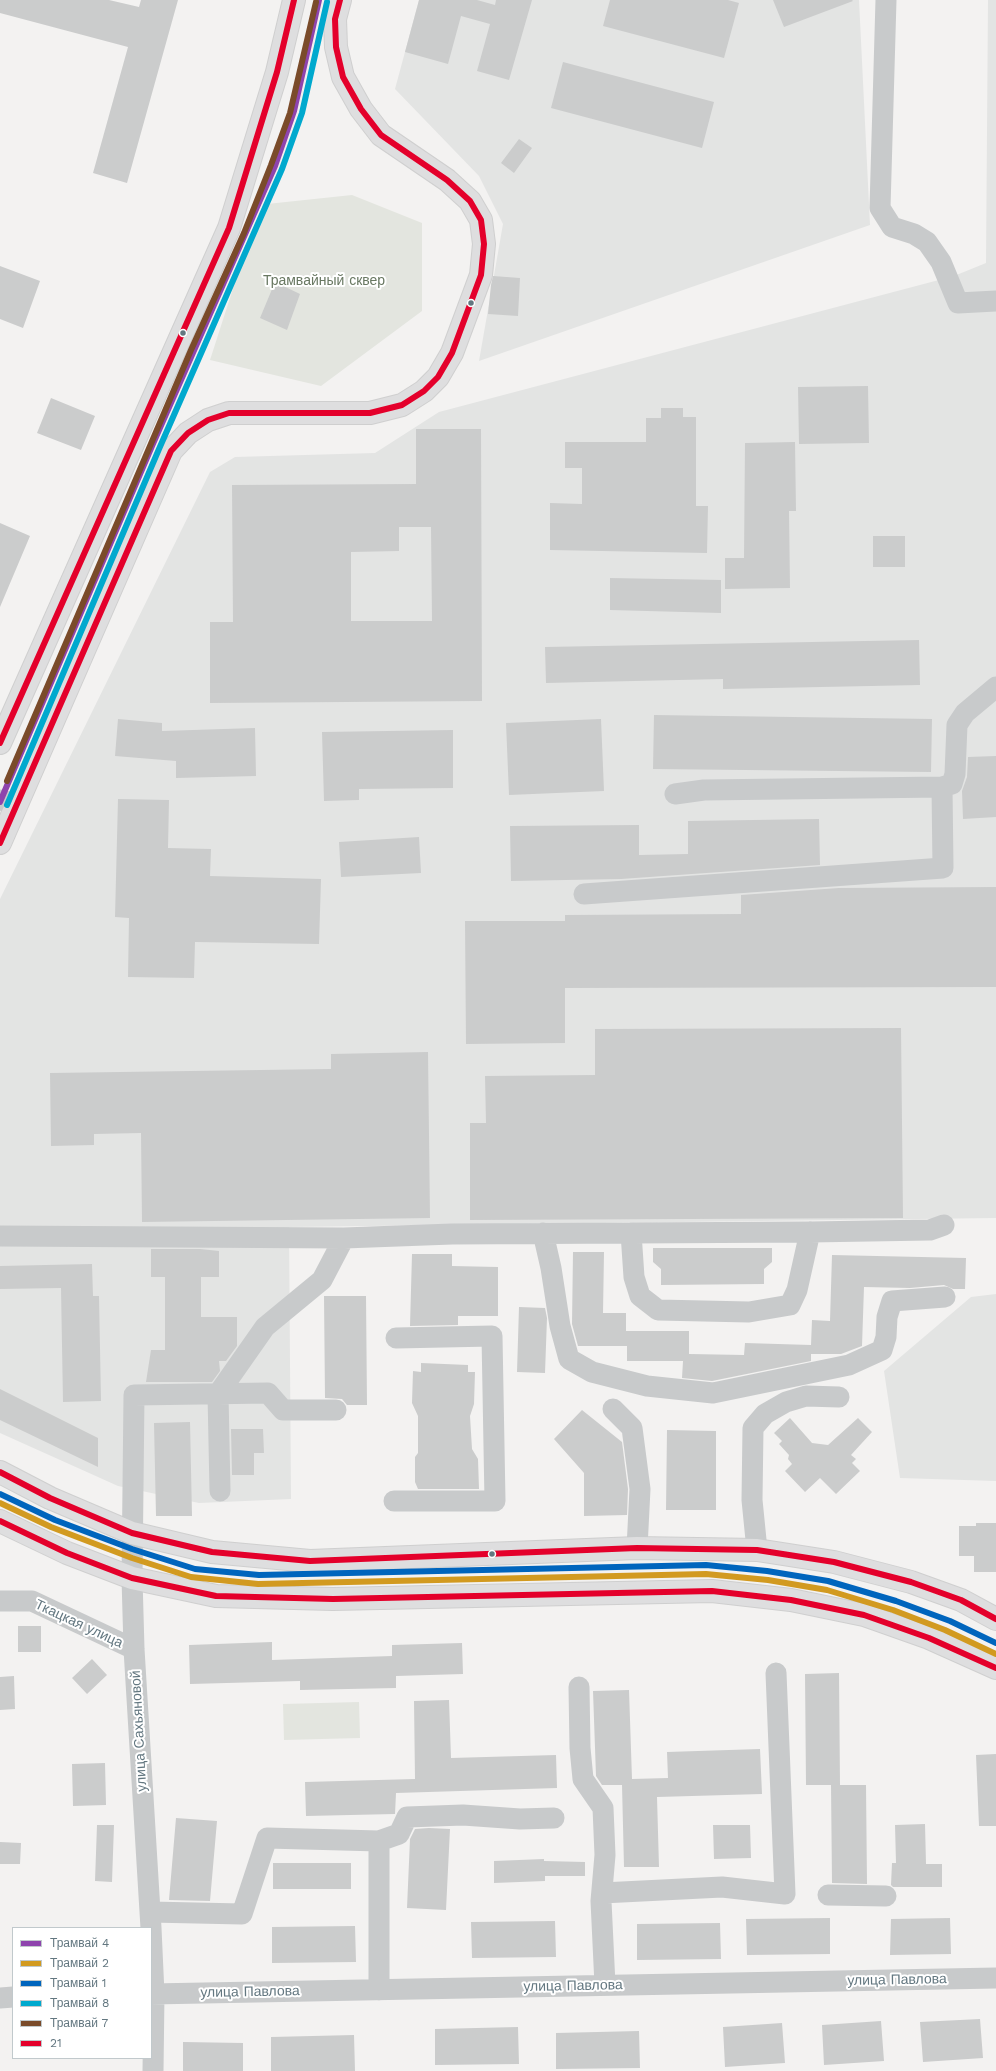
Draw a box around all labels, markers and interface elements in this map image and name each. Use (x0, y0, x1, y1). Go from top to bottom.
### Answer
park label: Трамвайный сквер (263, 273, 385, 289)
unlabelled marker (466, 298, 476, 308)
unlabelled marker (178, 328, 188, 338)
unlabelled marker (487, 1549, 497, 1559)
street label: Ткацкая улица (32, 1596, 126, 1652)
street label: улица Сахьяновой (127, 1670, 151, 1792)
legend (12, 1927, 152, 2059)
text: Трамвай 4 (50, 1936, 109, 1950)
text: Трамвай 2 (50, 1956, 109, 1970)
street label: улица Павлова (847, 1971, 947, 1989)
text: Трамвай 1 (50, 1976, 106, 1990)
street label: улица Павлова (523, 1977, 623, 1995)
street label: улица Павлова (200, 1983, 300, 2001)
text: Трамвай 8 (50, 1996, 109, 2010)
text: Трамвай 7 (50, 2016, 108, 2030)
text: 21 (50, 2036, 62, 2050)

